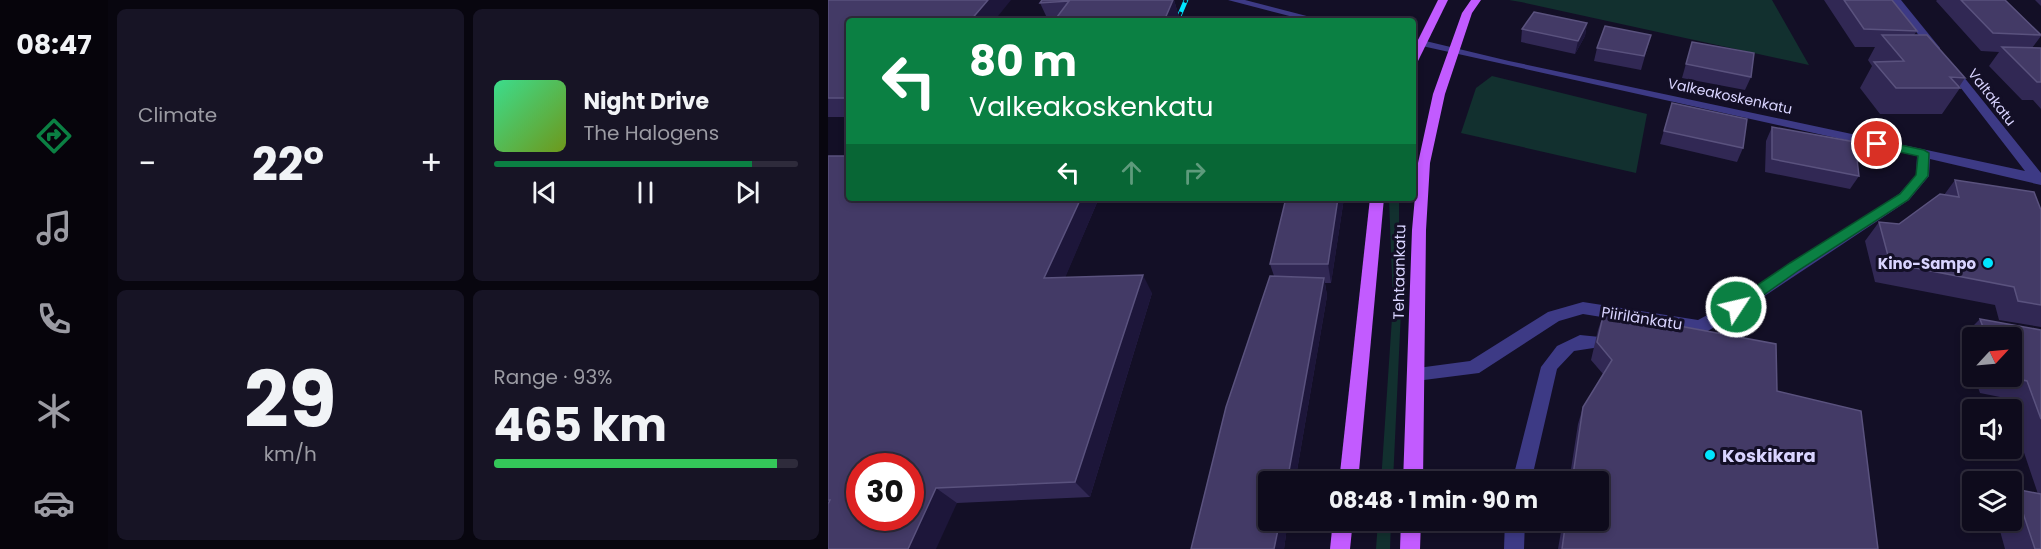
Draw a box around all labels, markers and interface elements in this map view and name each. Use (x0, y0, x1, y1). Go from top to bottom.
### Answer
text: 08:47 (16, 26, 92, 63)
text: 80 m (969, 32, 1077, 91)
icon: left (870, 42, 948, 120)
street label: Valtakatu (1963, 64, 2021, 130)
street label: Valkeakoskenkatu (1666, 73, 1794, 119)
text: Night Drive (584, 86, 709, 117)
text: Valkeakoskenkatu (969, 88, 1214, 125)
text: Climate (138, 101, 217, 129)
icon: directions (33, 115, 75, 157)
pin (1851, 118, 1902, 169)
text: The Halogens (584, 119, 719, 147)
icon: arrive (1860, 127, 1893, 160)
text: 22° (252, 133, 324, 196)
text: − (138, 140, 156, 187)
text: + (420, 140, 443, 187)
icon: left (1052, 156, 1085, 189)
icon: ahead (1115, 156, 1148, 189)
icon: right (1178, 156, 1211, 189)
icon: previous (528, 176, 561, 209)
icon: pause (629, 176, 662, 209)
icon: next (731, 176, 764, 209)
icon: music (33, 207, 75, 249)
street label: Tehtaankatu (1388, 224, 1410, 320)
place label: Kino-Sampo (1878, 253, 1976, 274)
marker: Kino-Sampo (1981, 256, 1995, 270)
position arrow (1704, 275, 1768, 339)
icon: phone (33, 298, 75, 340)
street label: Piirilänkatu (1600, 301, 1684, 335)
north arrow (1962, 327, 2022, 387)
map controls (1962, 327, 2022, 531)
text: 29 (244, 345, 337, 454)
text: Range · 93% (494, 363, 612, 391)
icon: climate (33, 390, 75, 432)
text: 465 km (494, 394, 667, 457)
button: sound (1962, 399, 2022, 459)
text: km/h (264, 440, 317, 468)
place label: Koskikara (1722, 443, 1816, 468)
marker: Koskikara (1703, 448, 1717, 462)
speed limit sign: 30 (846, 453, 924, 531)
button: layers (1962, 471, 2022, 531)
icon: car (33, 482, 75, 524)
text: 08:48 · 1 min · 90 m (1329, 485, 1538, 516)

